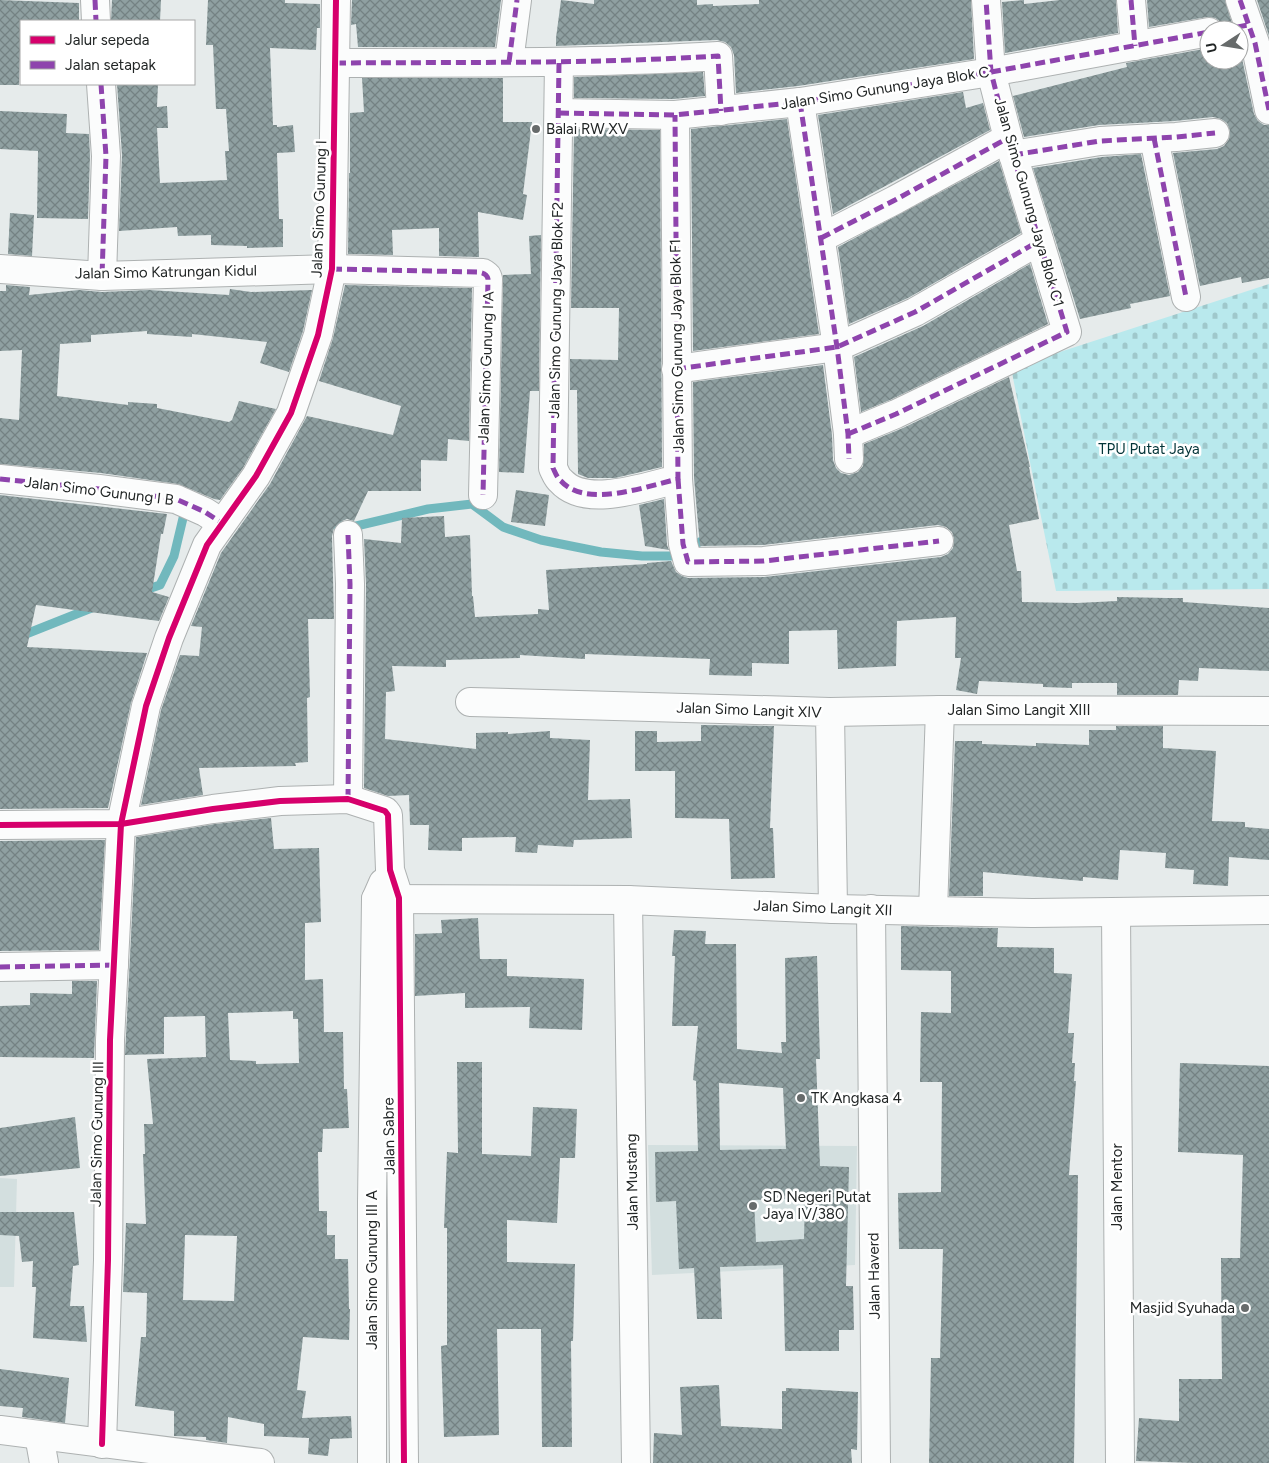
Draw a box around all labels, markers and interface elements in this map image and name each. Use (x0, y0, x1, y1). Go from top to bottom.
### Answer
legend (20, 20, 195, 85)
north arrow (1199, 20, 1249, 70)
text: Jalur sepeda (65, 31, 150, 49)
text: U (1202, 41, 1221, 54)
text: Jalan setapak (65, 56, 156, 74)
street label: Jalan Simo Gunung Jaya Blok C (779, 63, 991, 113)
street label: Jalan Simo Gunung Jaya Blok C1 (990, 95, 1068, 309)
place label: Balai RW XV (546, 120, 629, 138)
marker: Balai RW XV (530, 123, 542, 135)
street label: Jalan Simo Gunung I (308, 140, 330, 278)
street label: Jalan Simo Gunung Jaya Blok F2 (545, 202, 567, 418)
street label: Jalan Simo Gunung Jaya Blok F1 (666, 239, 688, 453)
street label: Jalan Simo Katrungan Kidul (75, 261, 257, 283)
street label: Jalan Simo Gunung I A (474, 291, 498, 443)
park label: TPU Putat Jaya (1098, 440, 1200, 458)
street label: Jalan Simo Gunung I B (23, 473, 175, 509)
street label: Jalan Simo Langit XIV (676, 698, 823, 722)
street label: Jalan Simo Langit XIII (947, 701, 1091, 719)
street label: Jalan Simo Langit XII (753, 897, 893, 919)
street label: Jalan Simo Gunung III (87, 1061, 107, 1207)
place label: TK Angkasa 4 (811, 1089, 902, 1107)
marker: TK Angkasa 4 (795, 1092, 807, 1104)
street label: Jalan Sabre (379, 1097, 399, 1175)
street label: Jalan Mustang (622, 1133, 642, 1231)
street label: Jalan Mentor (1108, 1143, 1126, 1231)
place label: SD Negeri Putat Jaya IV/380 (763, 1188, 872, 1223)
street label: Jalan Simo Gunung III A (363, 1190, 381, 1350)
marker: SD Negeri Putat Jaya IV/380 (747, 1200, 759, 1212)
street label: Jalan Haverd (864, 1232, 884, 1320)
place label: Masjid Syuhada (1130, 1299, 1235, 1317)
marker: Masjid Syuhada (1239, 1302, 1251, 1314)

